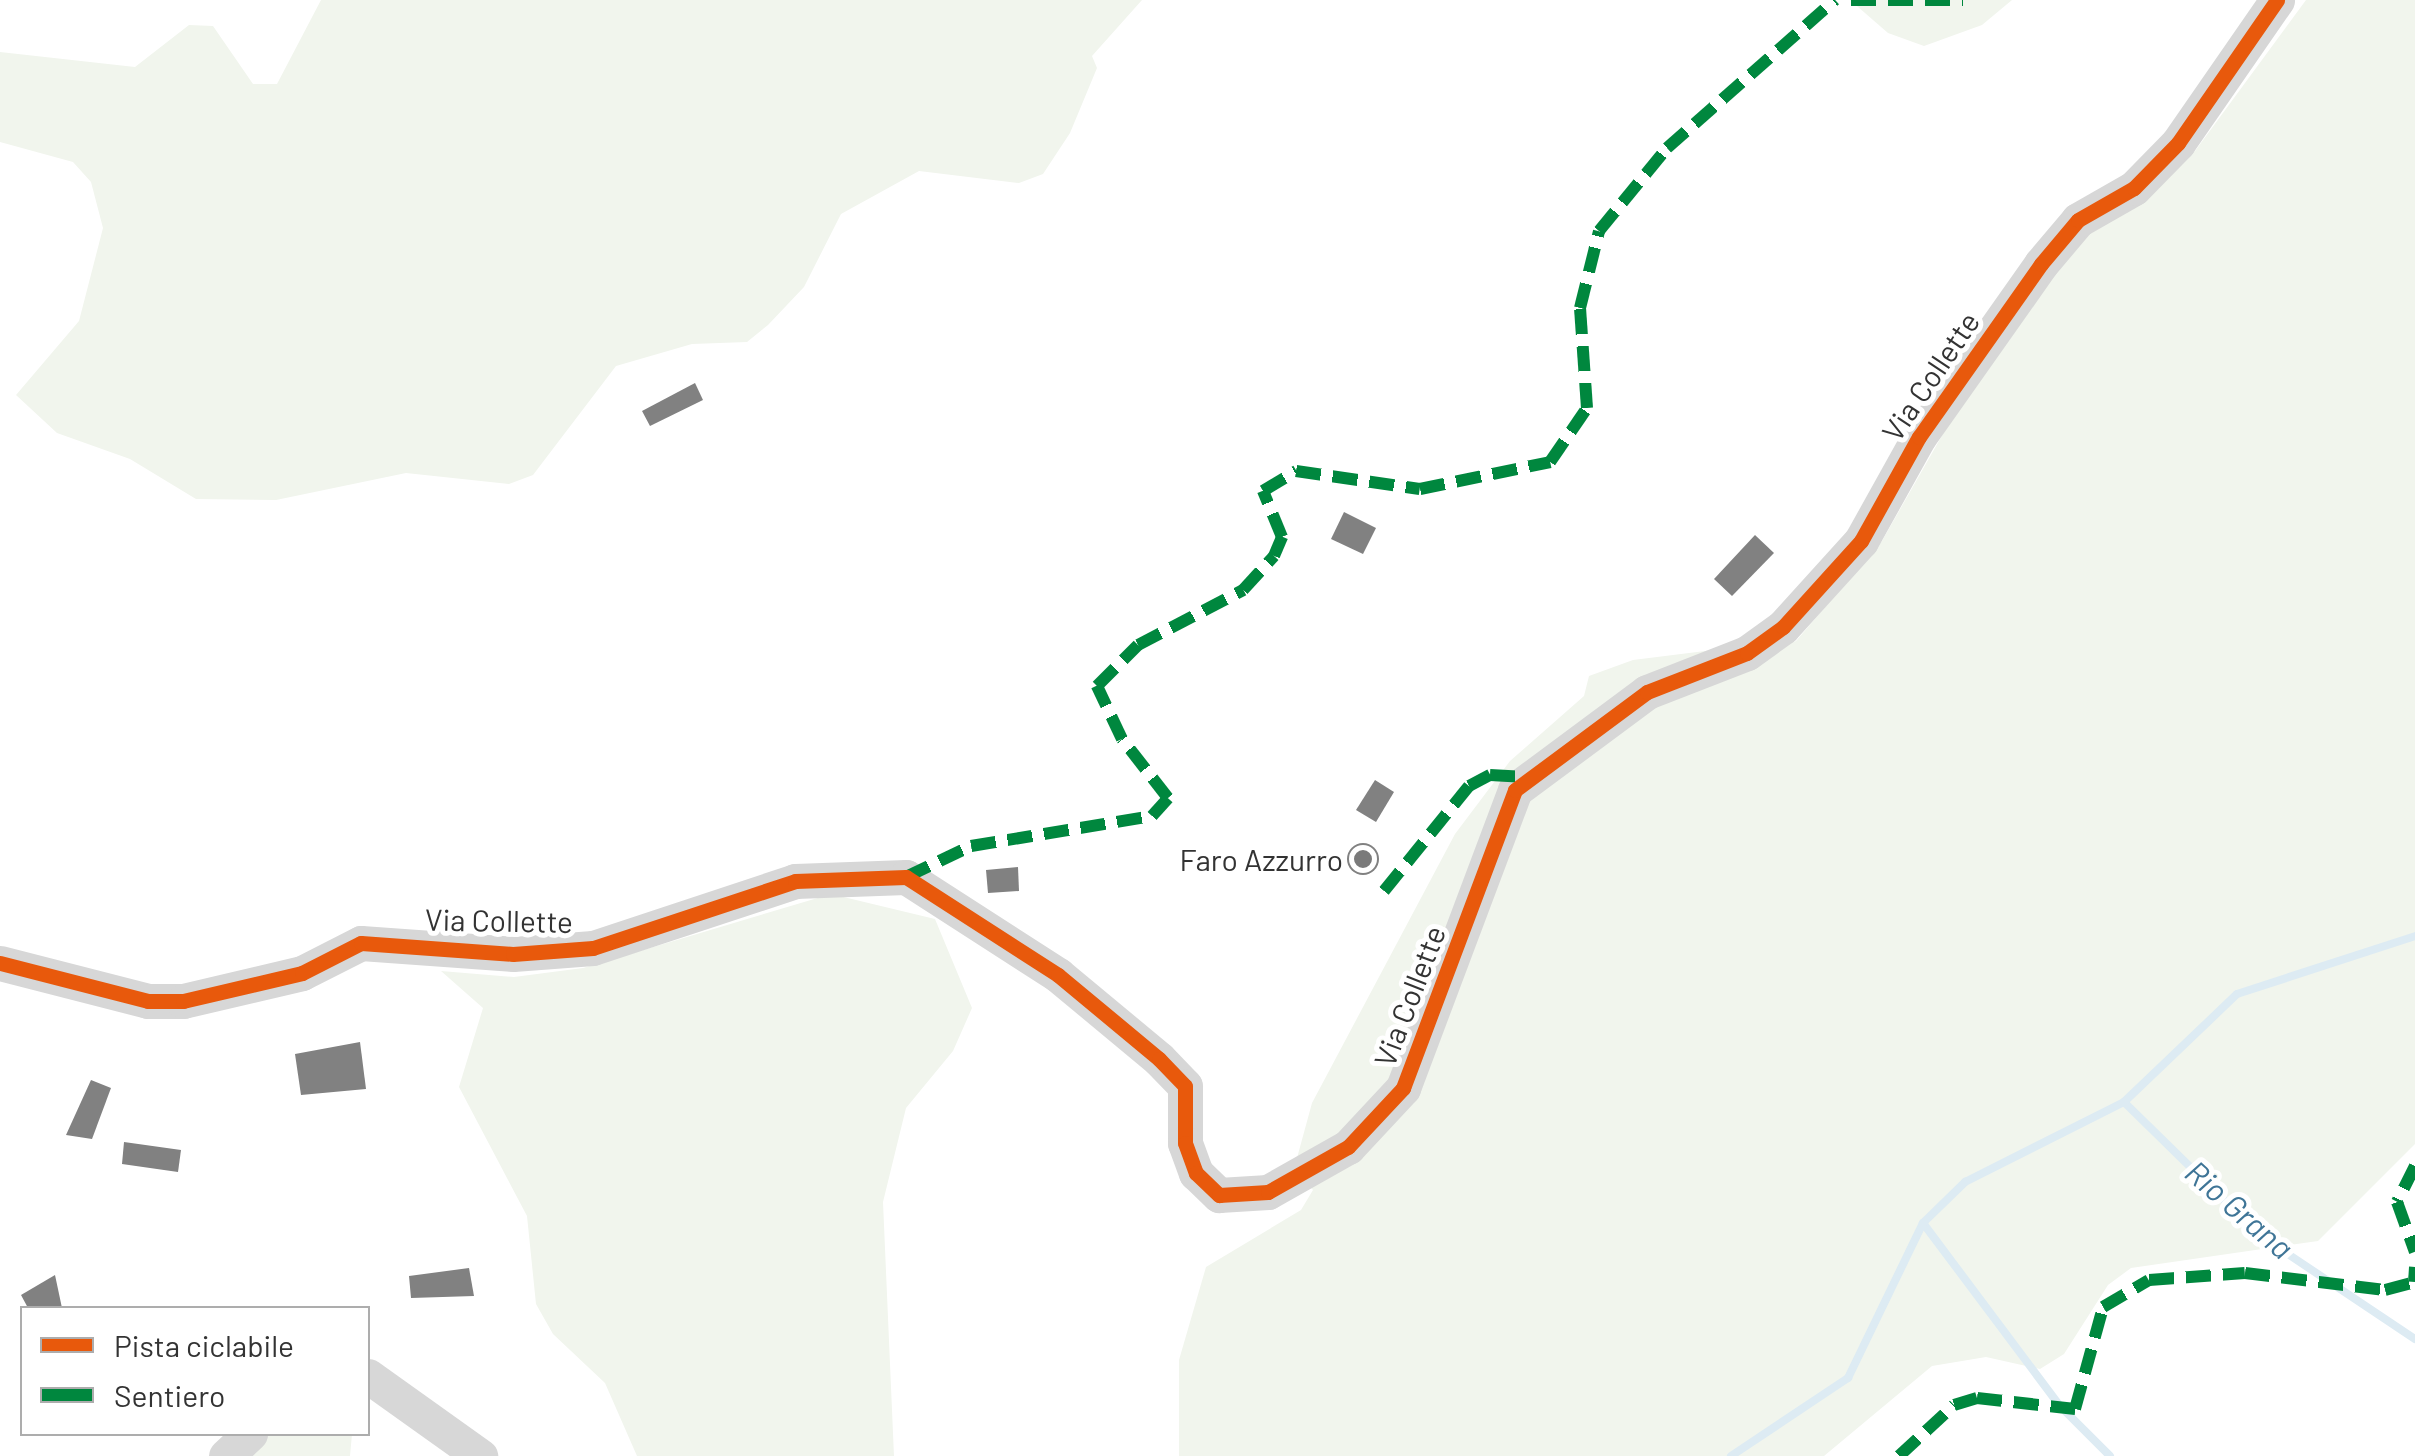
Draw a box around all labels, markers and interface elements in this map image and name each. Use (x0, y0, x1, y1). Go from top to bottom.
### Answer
street label: Via Collette (1874, 305, 1986, 447)
place label: Faro Azzurro (1179, 841, 1343, 877)
marker: Faro Azzurro (1352, 848, 1374, 870)
street label: Via Collette (425, 901, 573, 939)
street label: Via Collette (1366, 920, 1452, 1072)
water label: Rio Grana (2178, 1152, 2302, 1266)
legend (20, 1306, 370, 1436)
text: Pista ciclabile (114, 1327, 294, 1363)
text: Sentiero (114, 1377, 225, 1413)

